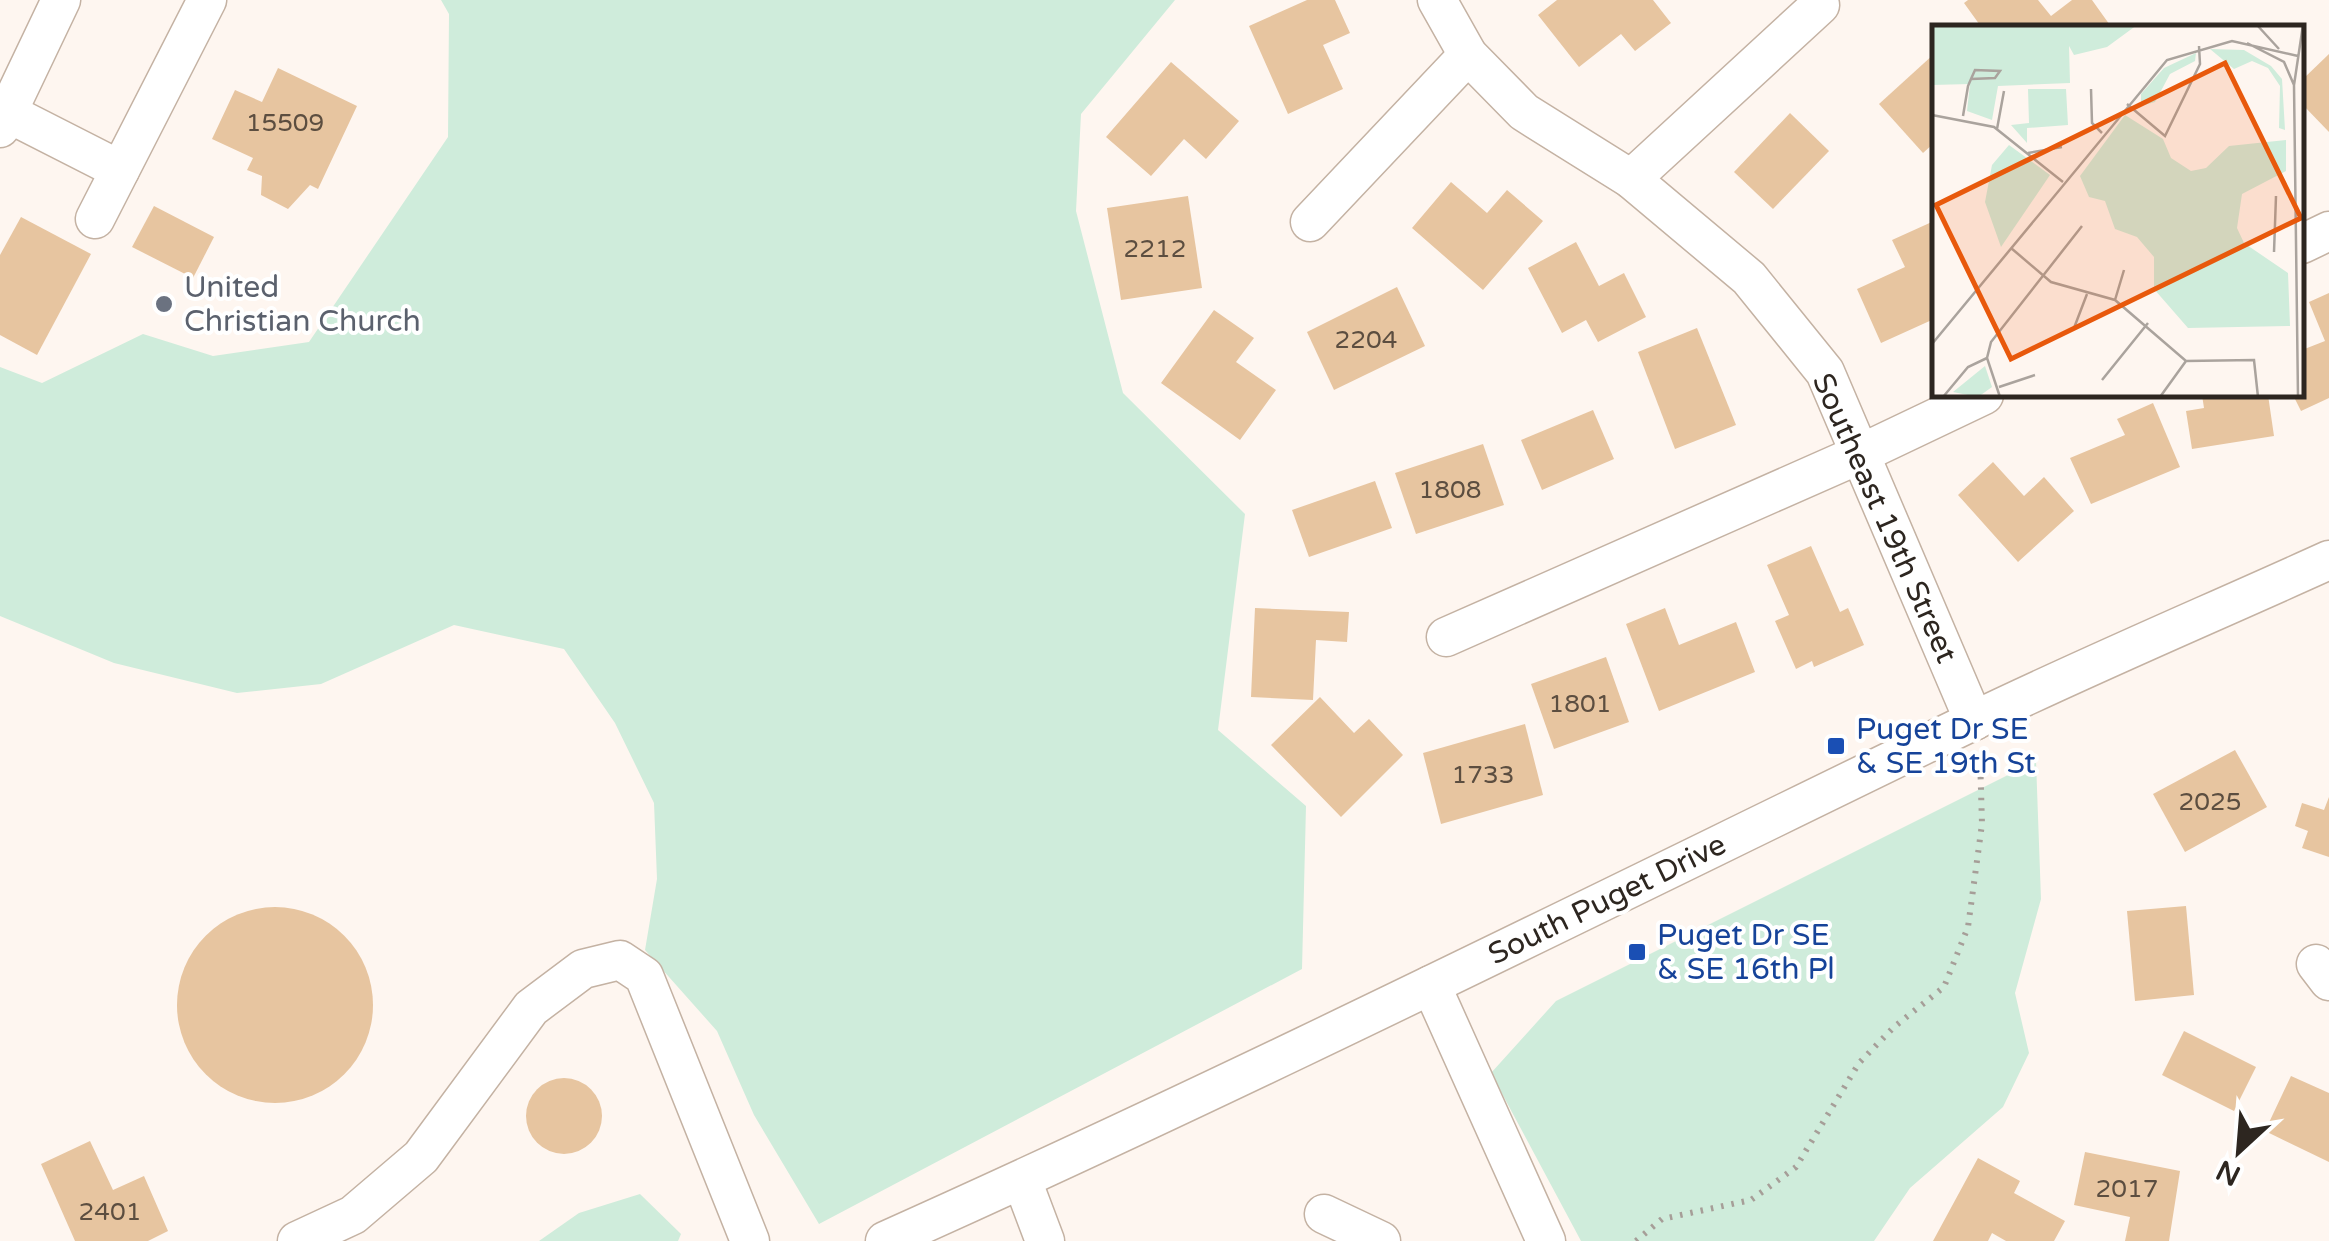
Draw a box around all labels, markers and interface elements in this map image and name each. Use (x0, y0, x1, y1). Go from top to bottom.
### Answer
inset map (1932, 25, 2304, 398)
house number: 15509 (246, 108, 324, 138)
house number: 2212 (1124, 234, 1186, 264)
place label: United Christian Church (184, 269, 421, 340)
marker: United Christian Church (153, 293, 175, 315)
house number: 2204 (1335, 325, 1397, 355)
street label: Southeast 19th Street (1804, 368, 1965, 669)
house number: 1808 (1419, 475, 1481, 505)
house number: 1801 (1549, 689, 1611, 719)
place label: Puget Dr SE & SE 19th St (1856, 711, 2036, 782)
marker: Puget Dr SE & SE 19th St (1825, 735, 1847, 757)
house number: 1733 (1452, 760, 1514, 790)
house number: 2025 (2179, 787, 2241, 817)
street label: South Puget Drive (1482, 826, 1732, 973)
place label: Puget Dr SE & SE 16th Pl (1657, 917, 1835, 988)
marker: Puget Dr SE & SE 16th Pl (1626, 941, 1648, 963)
north arrow (2189, 1101, 2289, 1201)
text: N (2211, 1152, 2246, 1193)
house number: 2017 (2096, 1174, 2158, 1204)
house number: 2401 (79, 1197, 141, 1227)

